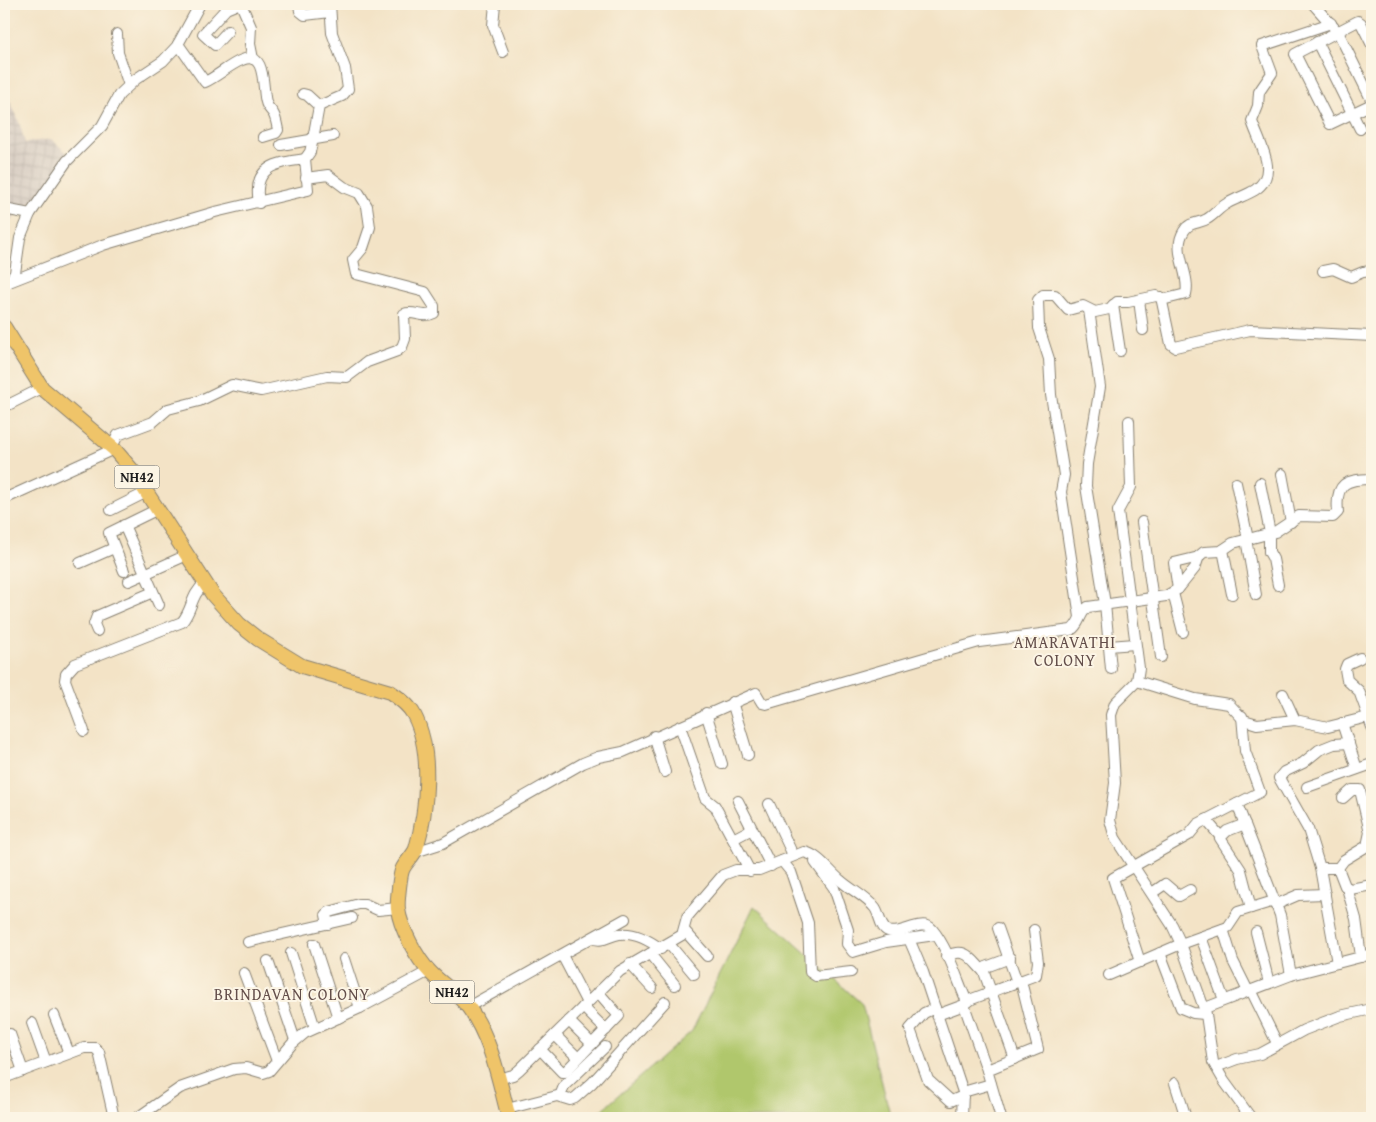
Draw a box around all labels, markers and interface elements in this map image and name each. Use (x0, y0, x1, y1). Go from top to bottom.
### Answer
road number: NH42 (114, 466, 160, 488)
district label: AMARAVATHI COLONY (1014, 630, 1116, 672)
road number: NH42 (430, 980, 474, 1004)
district label: BRINDAVAN COLONY (214, 982, 370, 1006)

